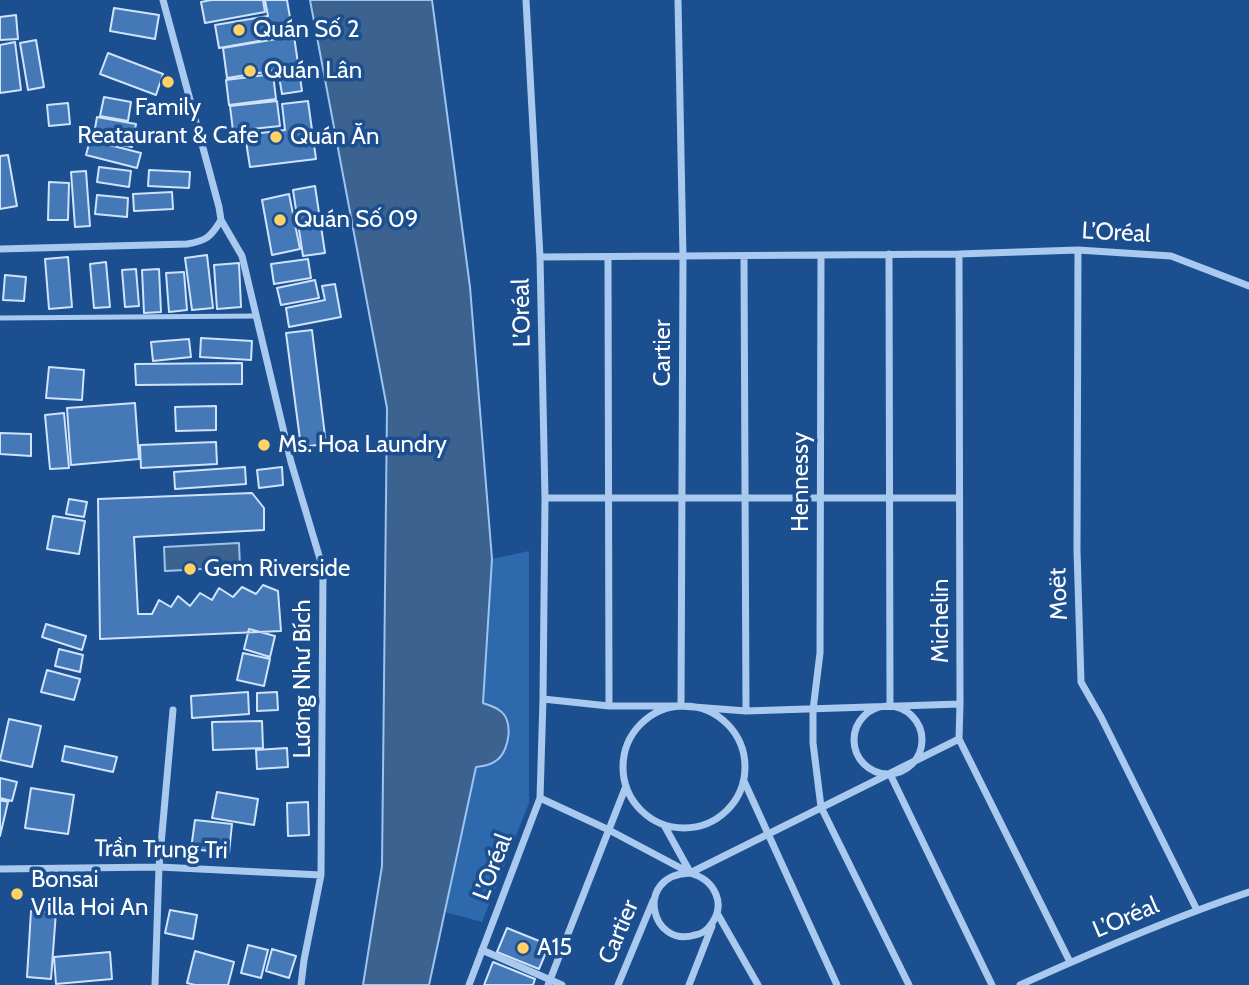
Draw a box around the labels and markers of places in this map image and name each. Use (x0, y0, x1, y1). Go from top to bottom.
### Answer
place label: Quán Số 2 (253, 16, 359, 44)
marker: Quán Số 2 (231, 22, 247, 38)
place label: Quán Lân (264, 57, 362, 85)
marker: Quán Lân (242, 63, 258, 79)
marker: Family Reataurant & Cafe (160, 74, 176, 90)
place label: Family Reataurant & Cafe (77, 94, 259, 150)
place label: Quán Ăn (290, 123, 379, 151)
marker: Quán Ăn (268, 129, 284, 145)
place label: Quán Số 09 (294, 206, 418, 234)
marker: Quán Số 09 (272, 212, 288, 228)
place label: Ms. Hoa Laundry (278, 431, 447, 459)
marker: Ms. Hoa Laundry (256, 437, 272, 453)
place label: Gem Riverside (204, 555, 350, 583)
marker: Gem Riverside (182, 561, 198, 577)
place label: Bonsai Villa Hoi An (31, 866, 149, 922)
marker: Bonsai Villa Hoi An (9, 886, 25, 902)
place label: A15 (537, 934, 572, 962)
marker: A15 (515, 940, 531, 956)

